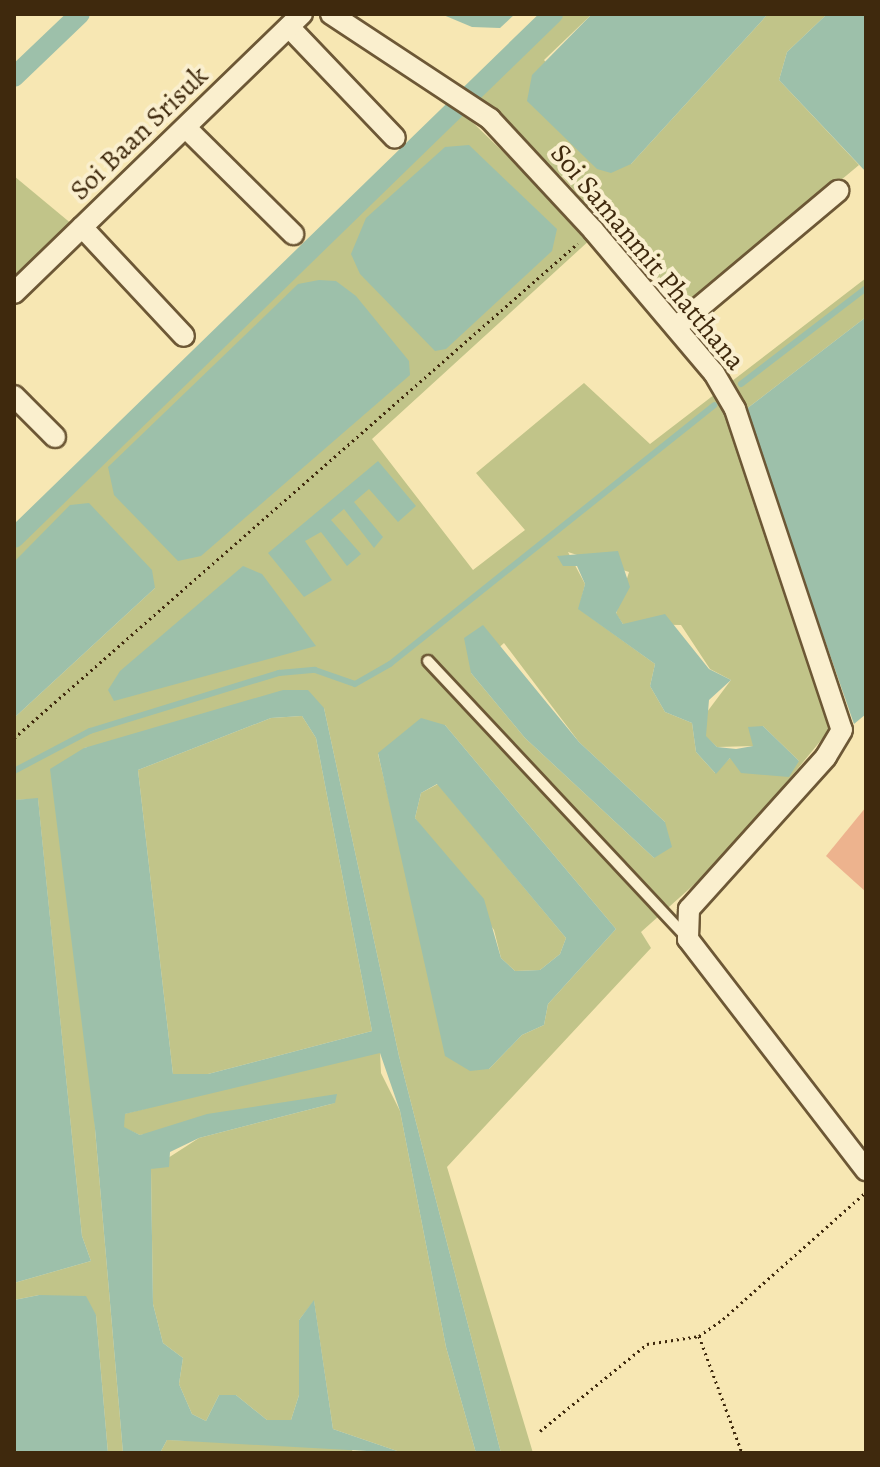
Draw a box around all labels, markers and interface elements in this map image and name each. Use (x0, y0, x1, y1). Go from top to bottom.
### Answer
street label: Soi Baan Srisuk (63, 59, 215, 207)
street label: Soi Samanmit Phatthana (544, 137, 752, 377)

